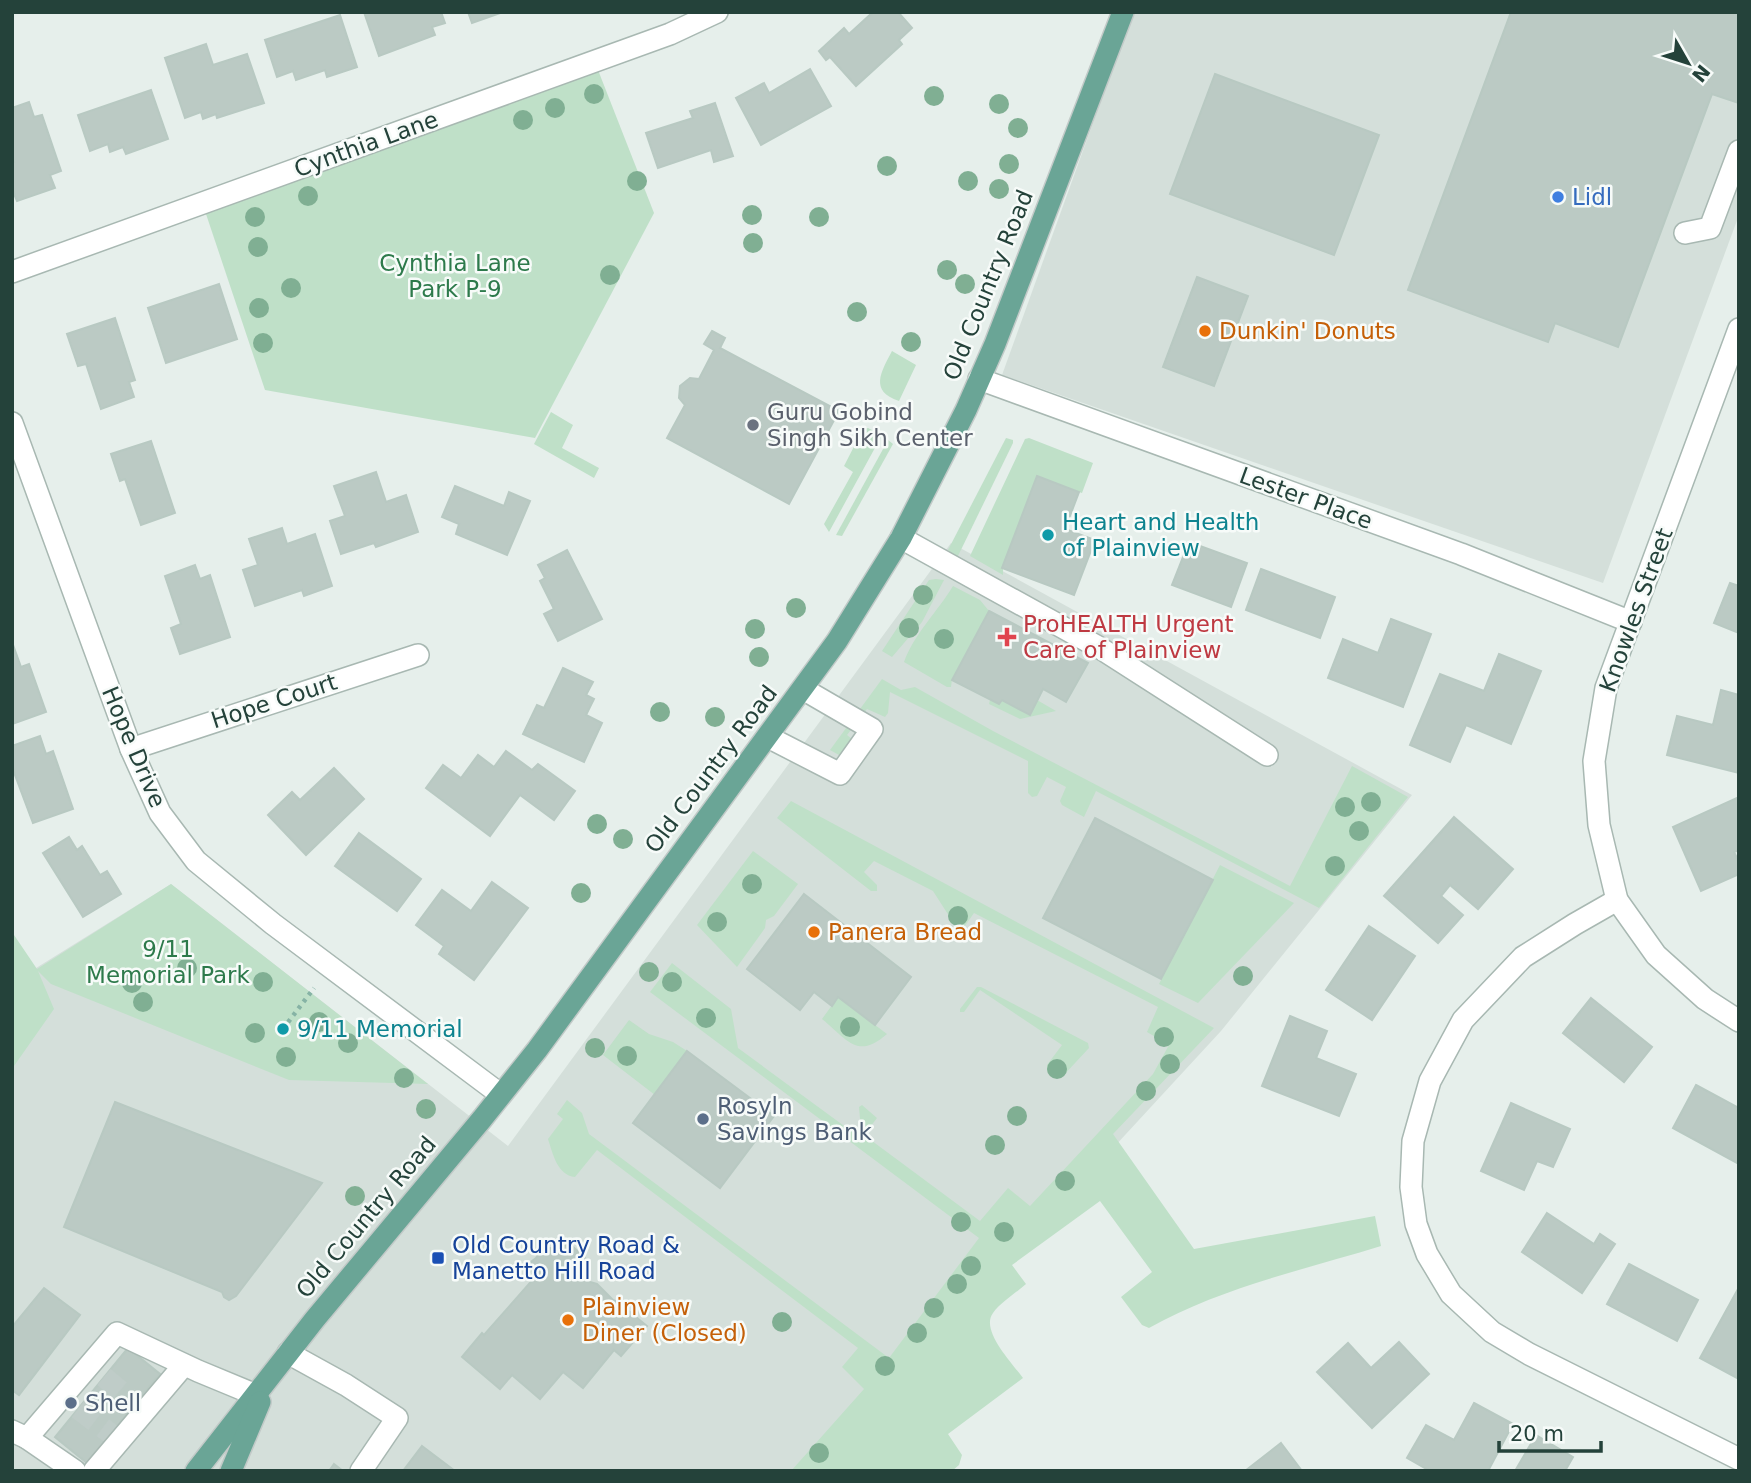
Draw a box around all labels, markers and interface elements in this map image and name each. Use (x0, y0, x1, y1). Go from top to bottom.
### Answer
north arrow (1653, 28, 1723, 98)
text: N (1688, 61, 1715, 87)
street label: Cynthia Lane (290, 106, 442, 182)
place label: Lidl (1572, 184, 1612, 210)
street label: Old Country Road (938, 186, 1038, 384)
marker: Lidl (1550, 189, 1566, 205)
park label: Cynthia Lane Park P-9 (379, 250, 531, 302)
place label: Dunkin' Donuts (1219, 318, 1396, 344)
marker: Dunkin' Donuts (1197, 323, 1213, 339)
place label: Guru Gobind Singh Sikh Center (767, 399, 973, 451)
marker: Guru Gobind Singh Sikh Center (745, 417, 761, 433)
street label: Lester Place (1236, 462, 1376, 534)
place label: Heart and Health of Plainview (1062, 509, 1259, 561)
street label: Knowles Street (1594, 525, 1678, 695)
marker: Heart and Health of Plainview (1040, 527, 1056, 543)
place label: ProHEALTH Urgent Care of Plainview (1023, 611, 1234, 663)
marker: ProHEALTH Urgent Care of Plainview (997, 627, 1017, 647)
street label: Hope Court (208, 668, 340, 734)
street label: Old Country Road (640, 680, 782, 858)
street label: Hope Drive (97, 683, 171, 811)
place label: Panera Bread (828, 919, 982, 945)
marker: Panera Bread (806, 924, 822, 940)
park label: 9/11 Memorial Park (86, 936, 251, 988)
place label: 9/11 Memorial (297, 1016, 463, 1042)
marker: 9/11 Memorial (275, 1021, 291, 1037)
place label: Rosyln Savings Bank (717, 1093, 873, 1145)
marker: Rosyln Savings Bank (695, 1111, 711, 1127)
street label: Old Country Road (291, 1131, 441, 1303)
place label: Old Country Road & Manetto Hill Road (452, 1232, 680, 1284)
marker: Old Country Road & Manetto Hill Road (430, 1250, 446, 1266)
place label: Plainview Diner (Closed) (582, 1294, 747, 1346)
marker: Plainview Diner (Closed) (560, 1312, 576, 1328)
place label: Shell (85, 1390, 141, 1416)
marker: Shell (63, 1395, 79, 1411)
scale bar (1499, 1410, 1600, 1454)
text: 20 m (1510, 1422, 1564, 1446)

